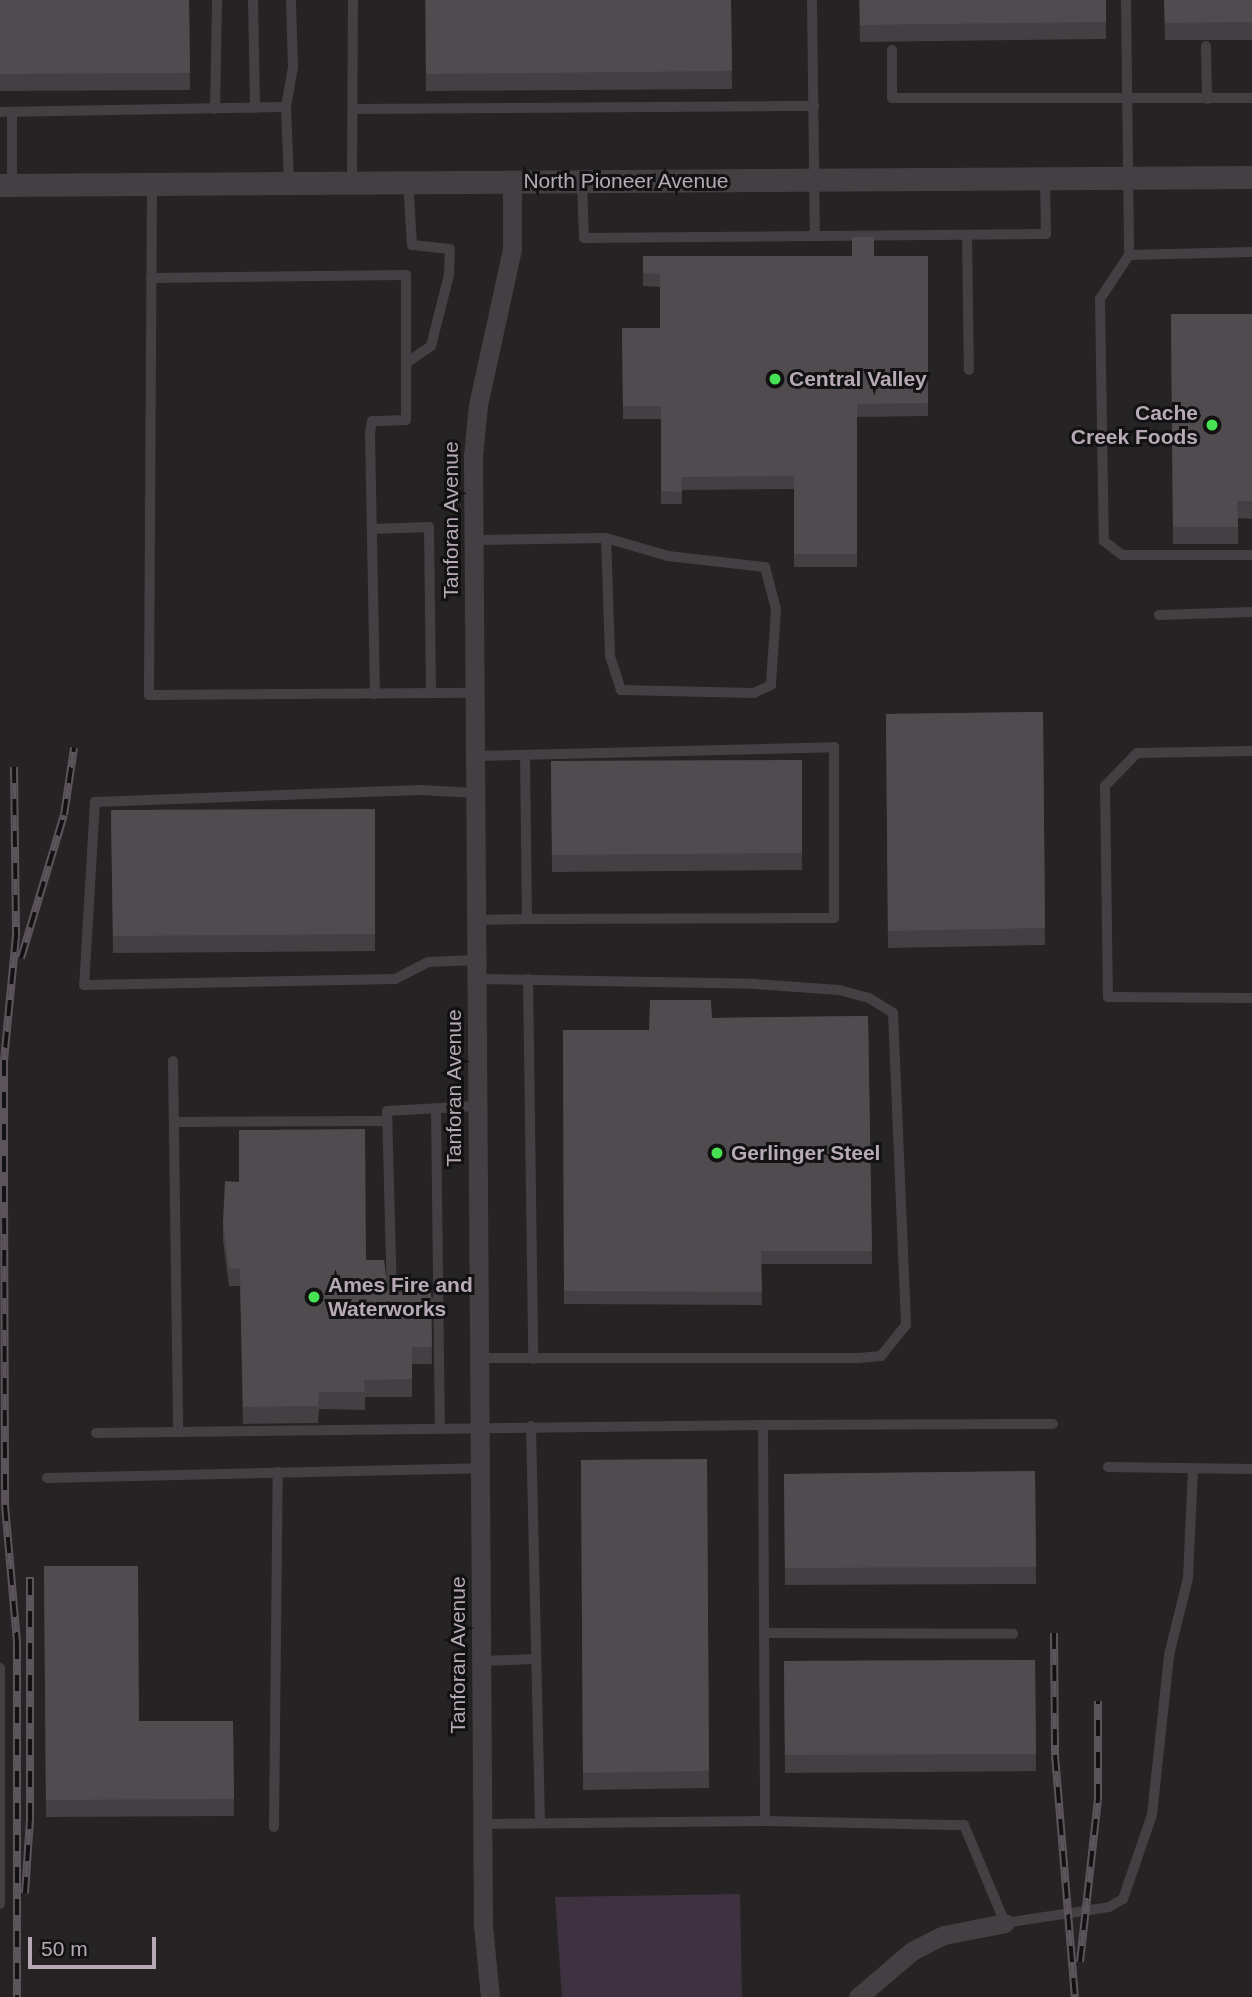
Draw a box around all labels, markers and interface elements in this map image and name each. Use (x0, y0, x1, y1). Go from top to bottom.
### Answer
street label: North Pioneer Avenue (523, 168, 729, 194)
place label: Central Valley (789, 366, 927, 392)
marker: Central Valley (767, 371, 783, 387)
place label: Cache Creek Foods (1071, 400, 1198, 450)
marker: Cache Creek Foods (1204, 417, 1220, 433)
street label: Tanforan Avenue (438, 441, 464, 599)
street label: Tanforan Avenue (441, 1009, 467, 1167)
place label: Gerlinger Steel (731, 1140, 880, 1166)
marker: Gerlinger Steel (709, 1145, 725, 1161)
place label: Ames Fire and Waterworks (328, 1272, 473, 1322)
marker: Ames Fire and Waterworks (306, 1289, 322, 1305)
street label: Tanforan Avenue (445, 1576, 471, 1734)
scale bar (32, 1924, 159, 1968)
text: 50 m (41, 1937, 88, 1960)

